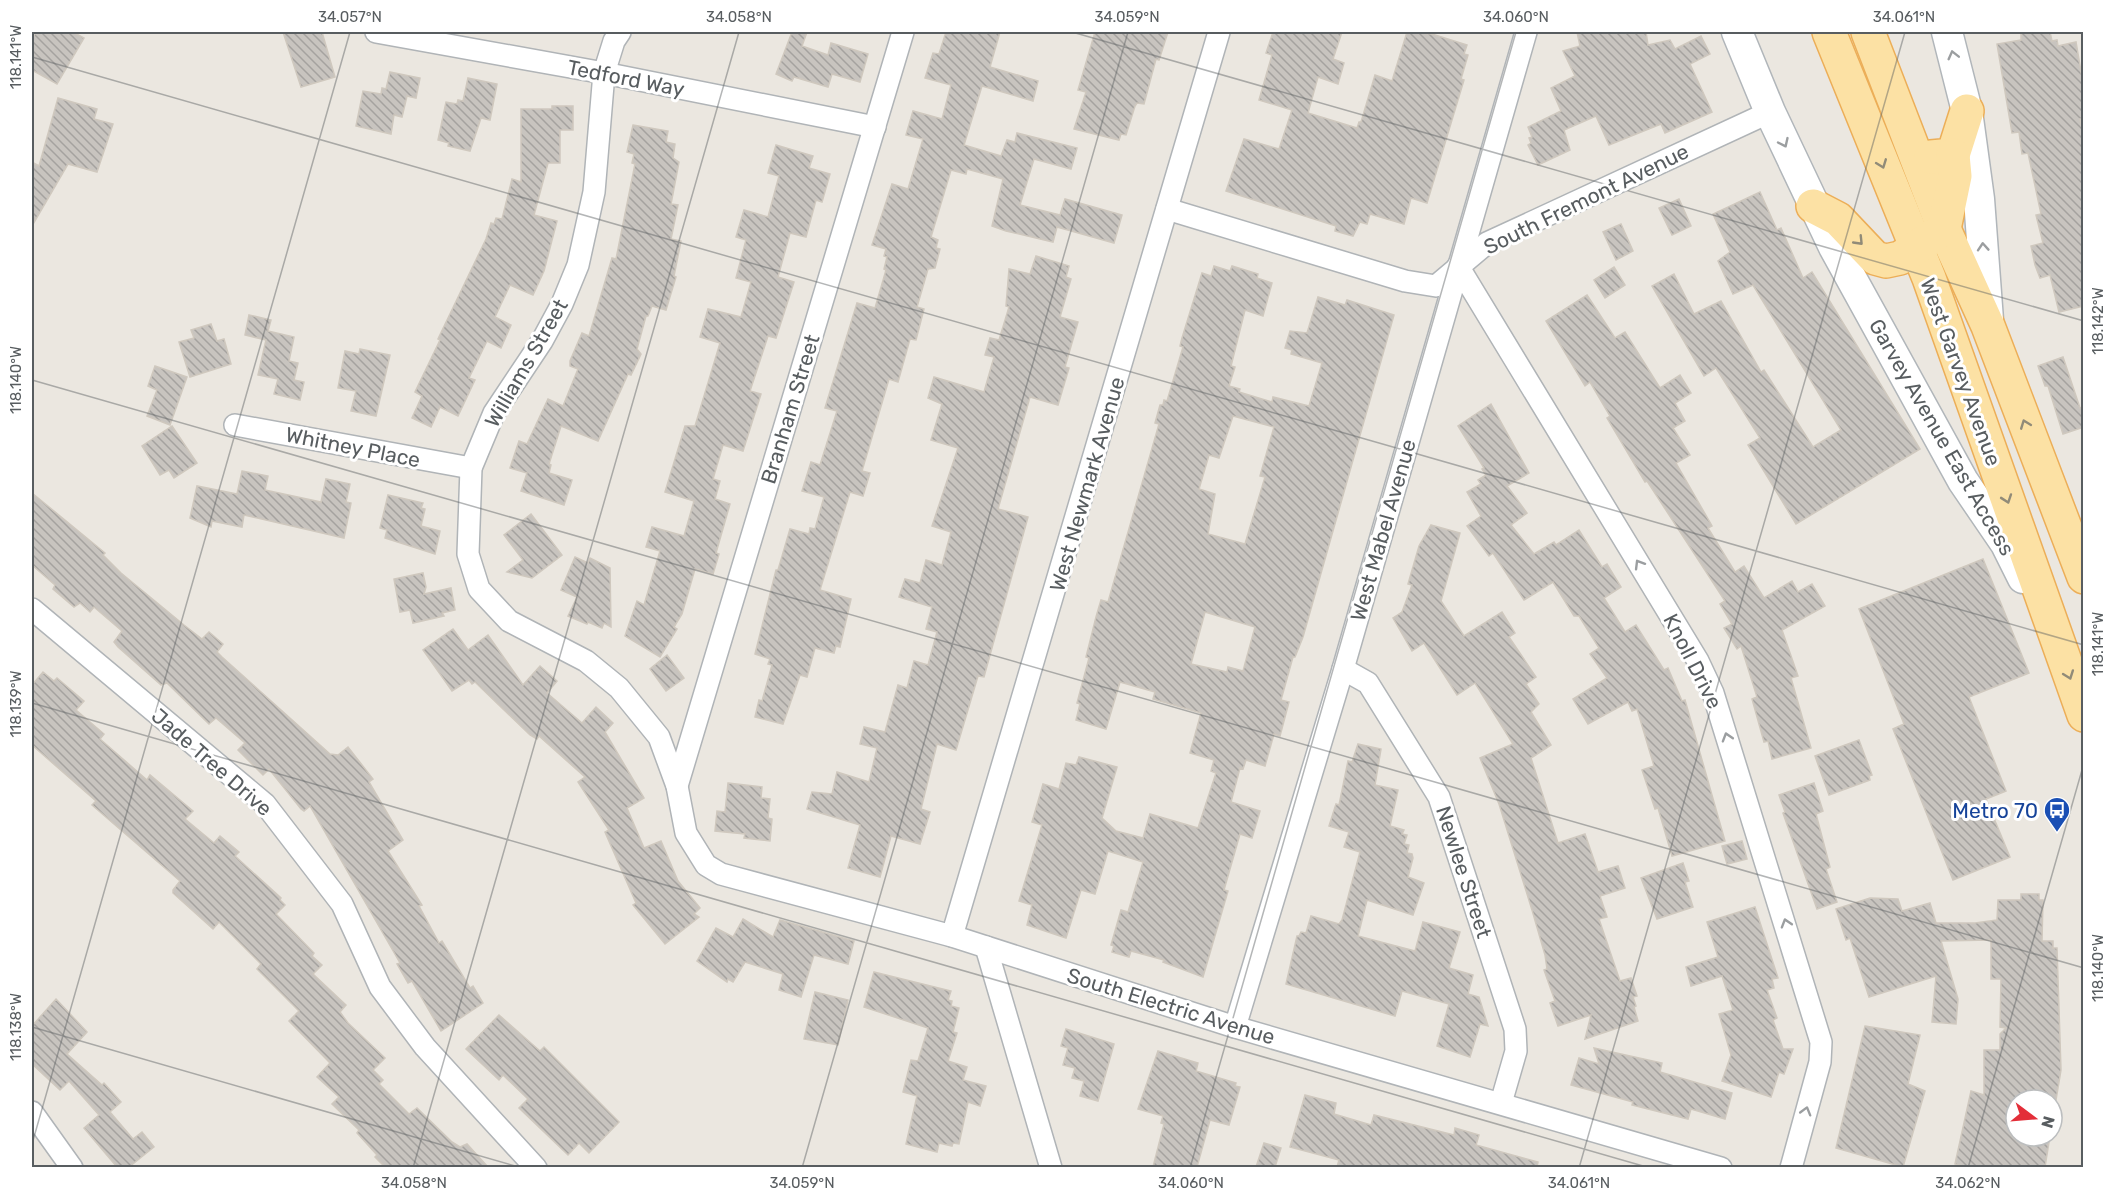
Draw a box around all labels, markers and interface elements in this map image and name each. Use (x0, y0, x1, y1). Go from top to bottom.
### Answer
text: 34.057°N (318, 8, 382, 26)
text: 34.058°N (706, 8, 772, 26)
text: 34.059°N (1094, 8, 1160, 26)
text: 34.060°N (1483, 8, 1549, 26)
text: 34.061°N (1873, 8, 1935, 26)
text: 118.141°W (7, 25, 25, 89)
one-way arrow (1948, 50, 1960, 60)
street label: Tedford Way (565, 54, 687, 102)
one-way arrow (1777, 137, 1789, 148)
street label: South Fremont Avenue (1479, 138, 1693, 260)
one-way arrow (1875, 158, 1888, 169)
one-way arrow (1851, 234, 1862, 245)
one-way arrow (1976, 242, 1989, 251)
street label: West Garvey Avenue (1915, 275, 2007, 469)
text: 118.142°W (2089, 287, 2107, 355)
street label: Williams Street (479, 294, 573, 432)
street label: Garvey Avenue East Access (1864, 314, 2020, 560)
street label: Branham Street (755, 331, 825, 487)
text: 118.140°W (7, 346, 25, 414)
street label: West Newmark Avenue (1044, 374, 1130, 594)
one-way arrow (2020, 419, 2033, 430)
street label: Whitney Place (284, 422, 422, 472)
street label: West Mabel Avenue (1345, 436, 1421, 624)
one-way arrow (2000, 493, 2013, 504)
one-way arrow (1635, 560, 1647, 570)
street label: Knoll Drive (1658, 609, 1728, 713)
text: 118.141°W (2089, 612, 2107, 676)
one-way arrow (2062, 669, 2075, 680)
text: 118.139°W (7, 670, 25, 738)
street label: Jade Tree Drive (147, 703, 277, 821)
one-way arrow (1722, 732, 1735, 743)
bus stop icon: Metro 70 (2042, 795, 2072, 833)
place label: Metro 70 (1952, 798, 2038, 823)
street label: Newlee Street (1431, 803, 1497, 941)
one-way arrow (1780, 918, 1793, 929)
text: 118.140°W (2089, 934, 2107, 1002)
street label: South Electric Avenue (1064, 962, 1278, 1050)
text: 118.138°W (7, 993, 25, 1061)
north arrow (2004, 1088, 2064, 1148)
one-way arrow (1799, 1106, 1811, 1117)
text: N (2037, 1114, 2059, 1130)
text: 34.058°N (381, 1174, 447, 1192)
text: 34.059°N (769, 1174, 835, 1192)
text: 34.060°N (1158, 1174, 1224, 1192)
text: 34.061°N (1548, 1174, 1610, 1192)
text: 34.062°N (1935, 1174, 2001, 1192)

